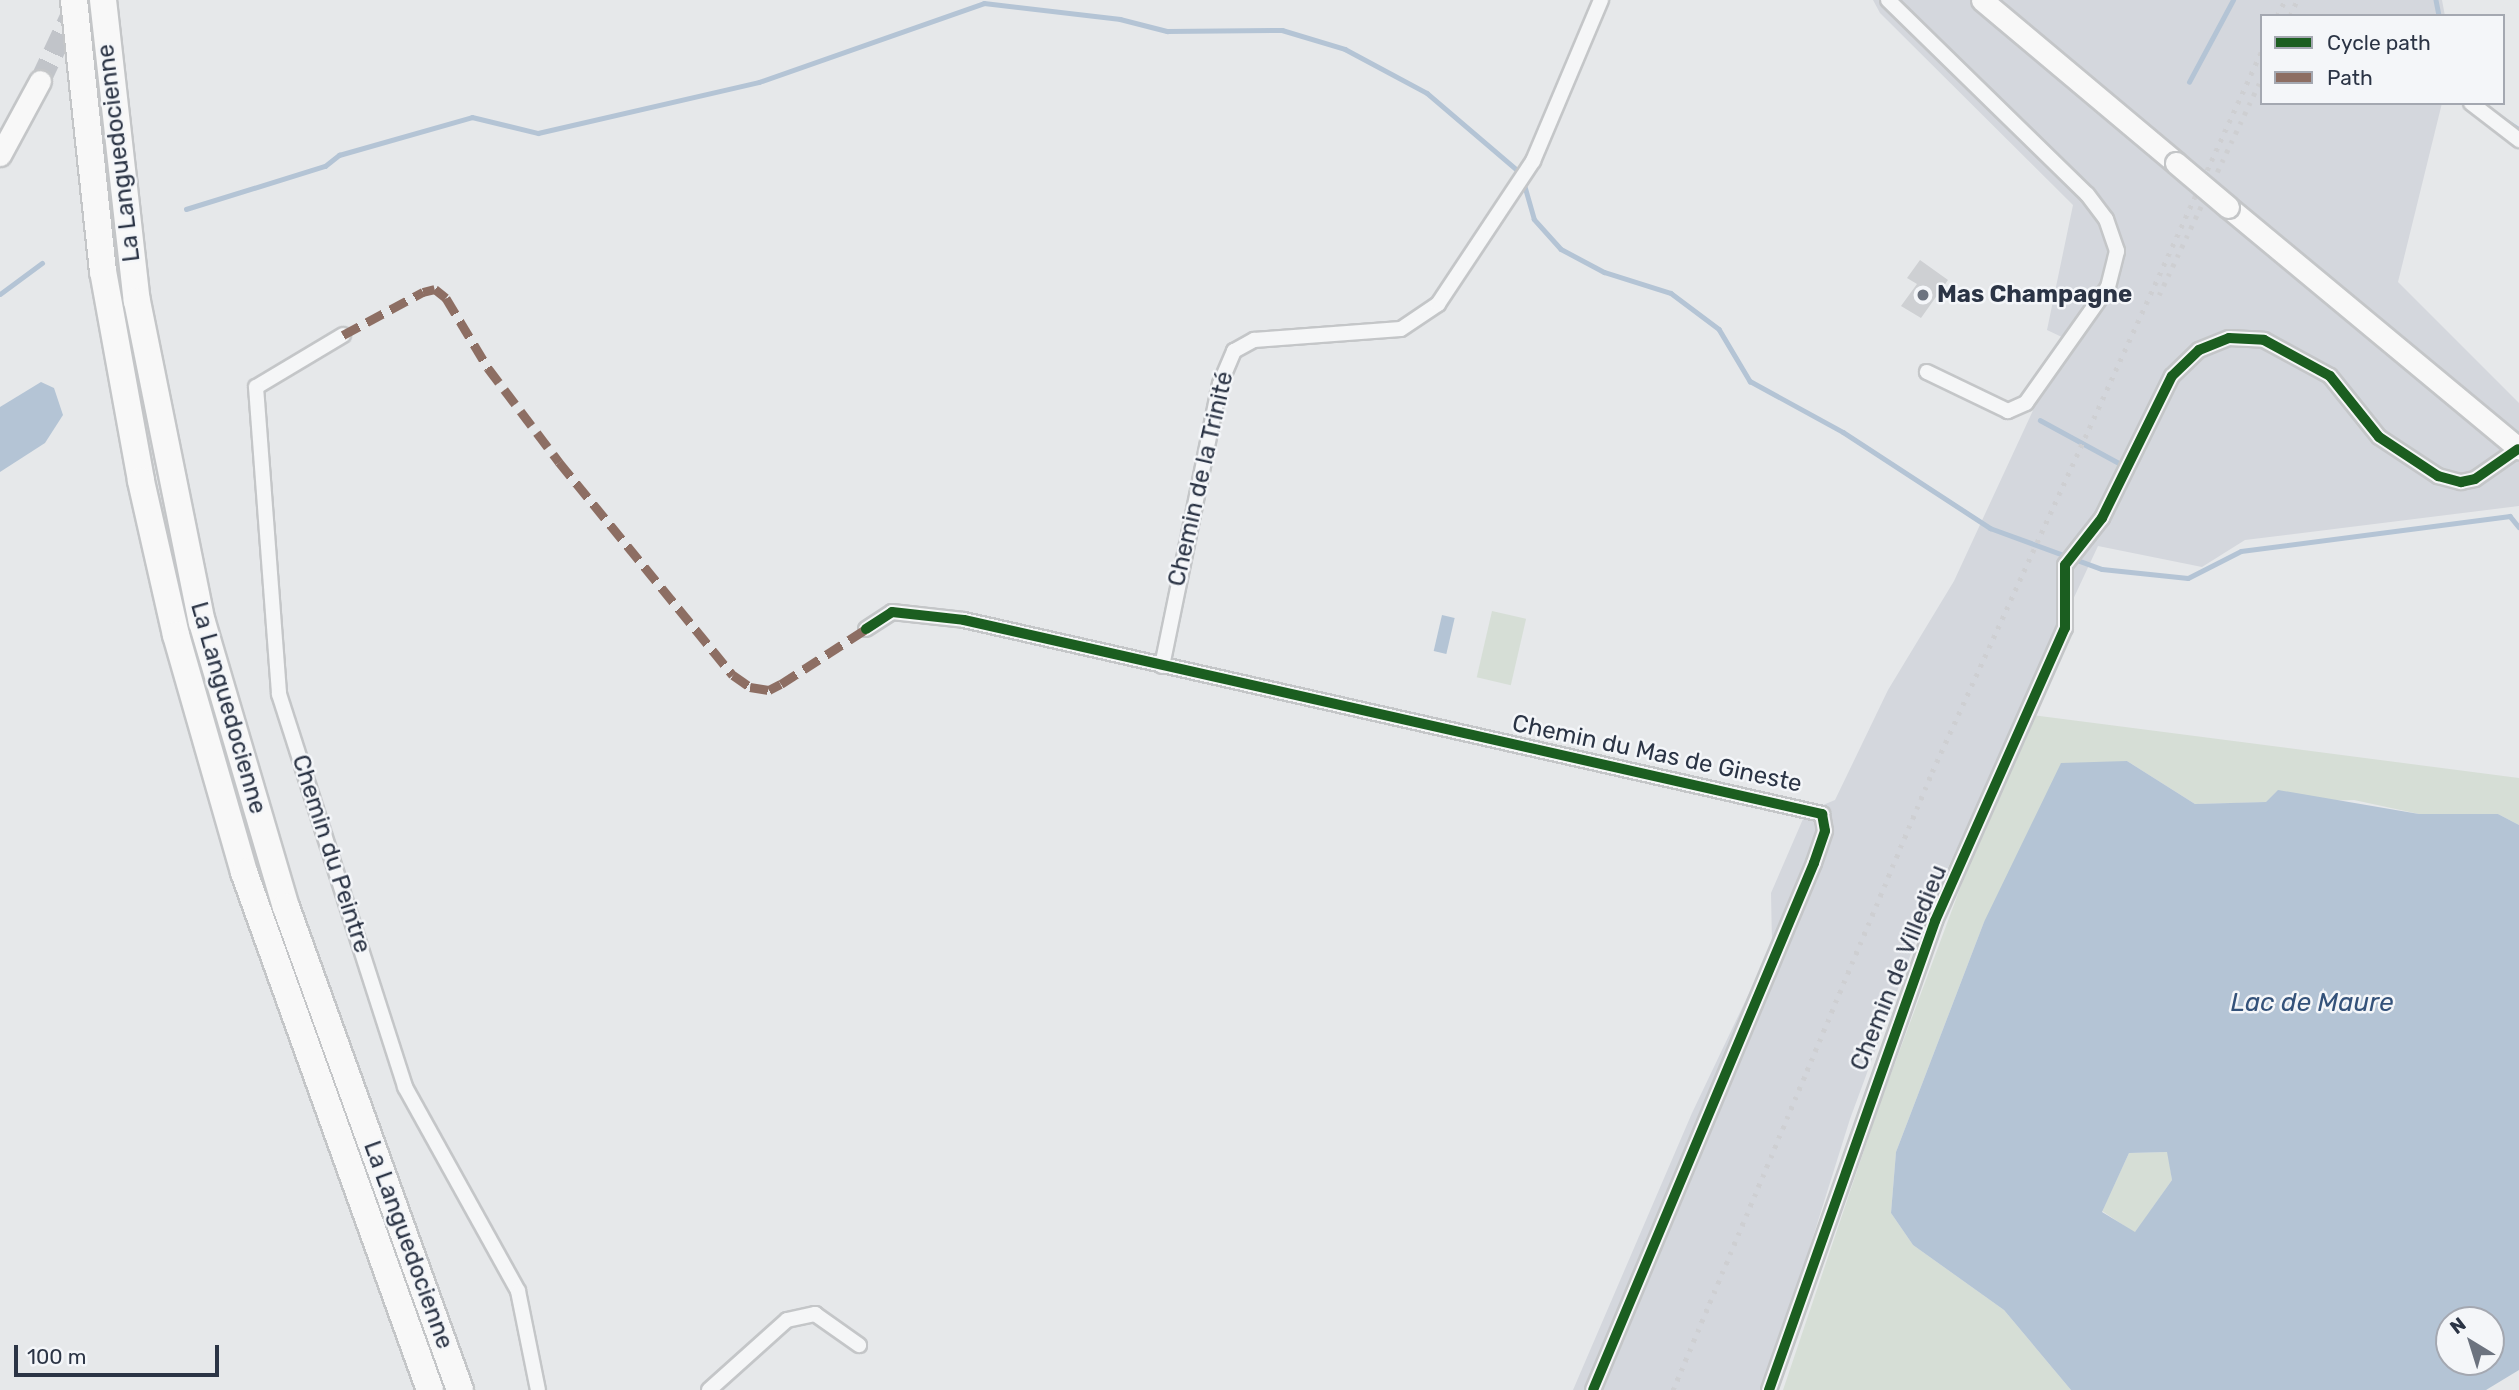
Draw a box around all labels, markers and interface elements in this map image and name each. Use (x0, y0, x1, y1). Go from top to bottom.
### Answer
legend (2260, 14, 2505, 105)
text: Cycle path (2327, 30, 2431, 55)
street label: La Languedocienne (91, 42, 147, 264)
text: Path (2327, 65, 2373, 90)
place label: Mas Champagne (1937, 281, 2132, 309)
marker: Mas Champagne (1915, 287, 1931, 303)
street label: Chemin de la Trinité (1162, 368, 1240, 590)
street label: La Languedocienne (184, 599, 272, 817)
street label: Chemin du Mas de Gineste (1510, 709, 1804, 799)
street label: Chemin du Peintre (285, 751, 377, 957)
street label: Chemin de Villedieu (1844, 861, 1954, 1075)
water label: Lac de Maure (2231, 987, 2393, 1019)
street label: La Languedocienne (357, 1137, 459, 1353)
north arrow (2435, 1306, 2505, 1376)
text: N (2446, 1312, 2470, 1339)
scale bar (18, 1330, 222, 1374)
text: 100 m (27, 1344, 86, 1369)

